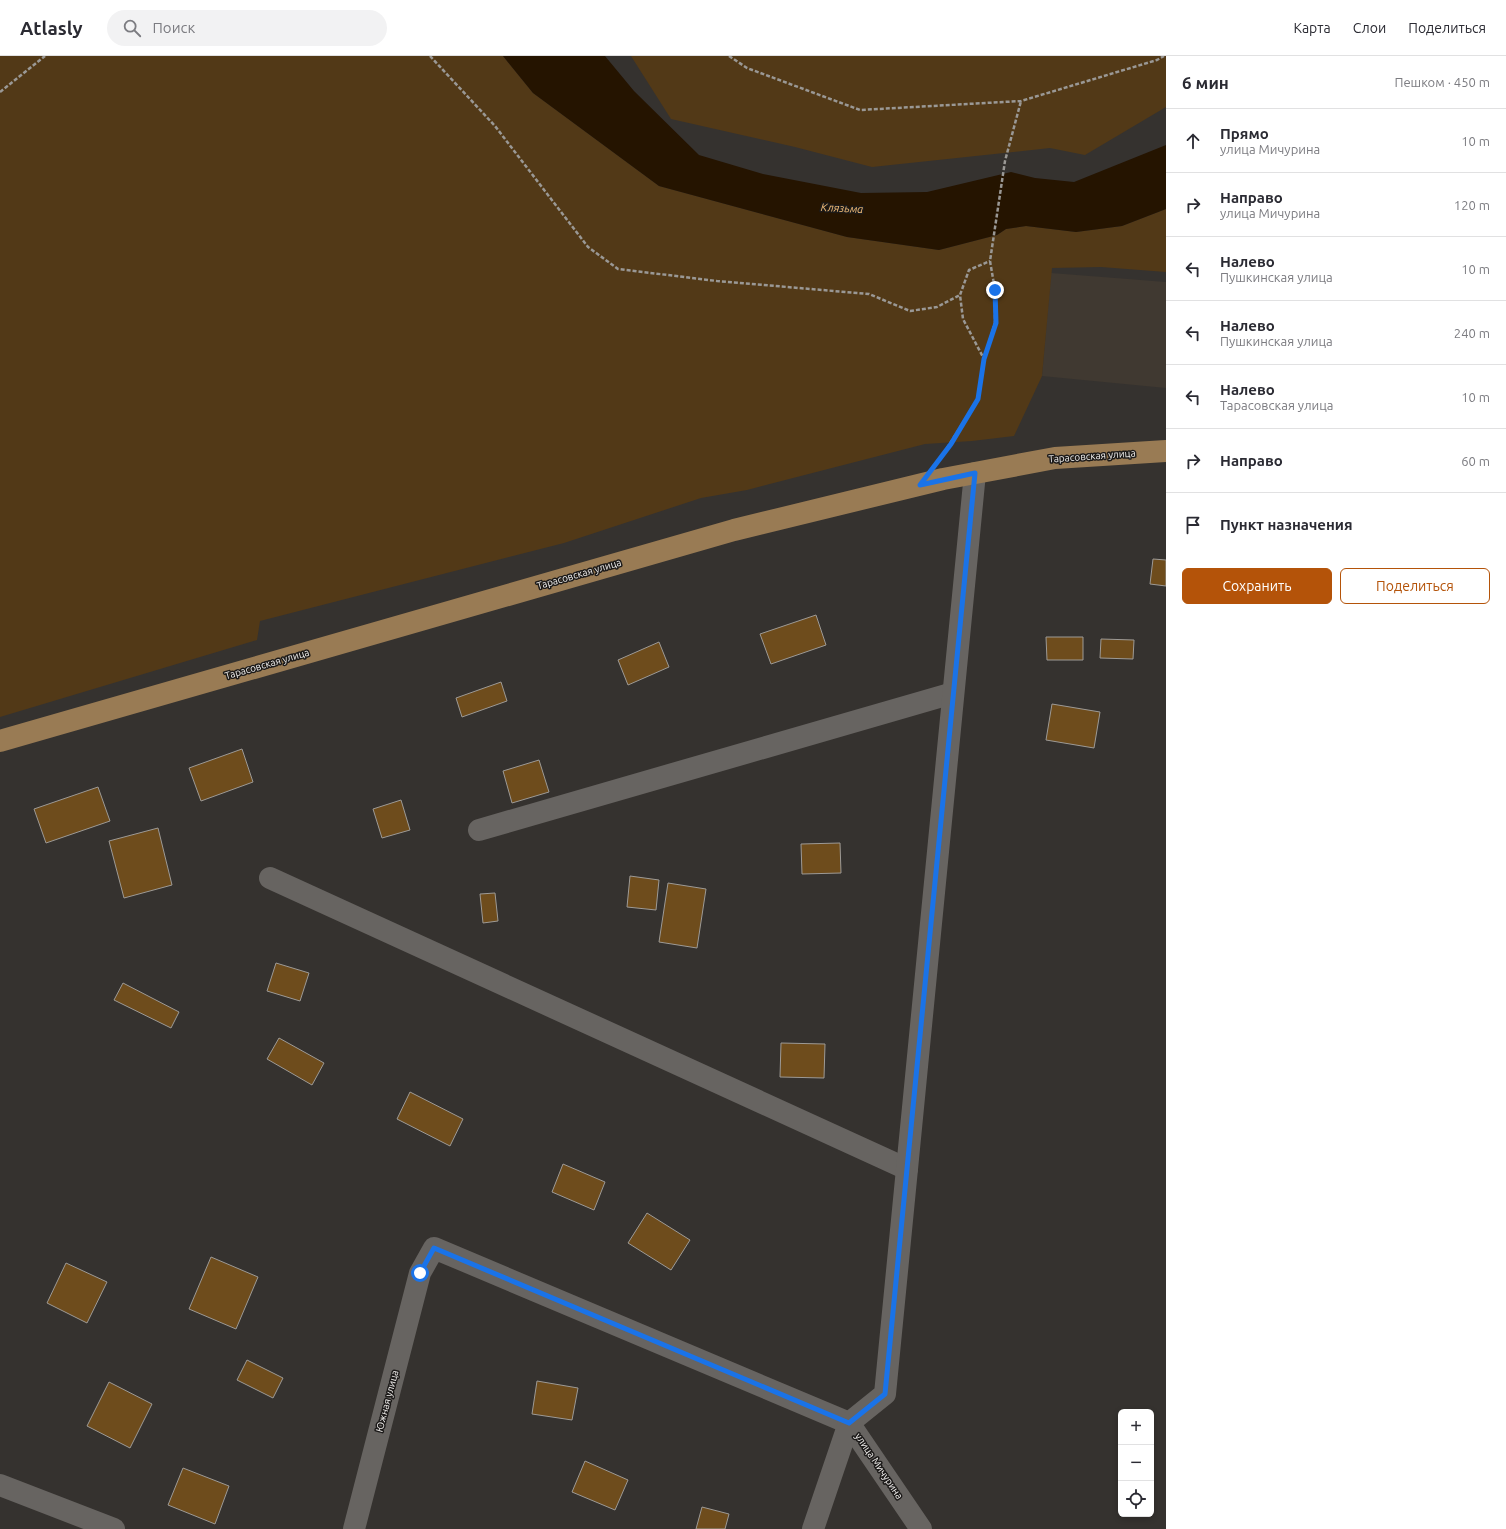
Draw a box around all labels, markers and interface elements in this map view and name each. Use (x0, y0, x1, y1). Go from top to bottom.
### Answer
search box (107, 10, 387, 46)
text: Atlasly (20, 17, 83, 39)
icon: search (121, 17, 143, 39)
text: Поиск (153, 19, 195, 36)
text: Карта (1293, 20, 1331, 36)
text: Слои (1353, 20, 1386, 36)
text: Поделиться (1408, 20, 1486, 36)
text: 6 мин (1182, 73, 1229, 92)
text: Пешком · 450 m (1394, 75, 1490, 89)
text: Прямо (1220, 125, 1269, 142)
icon: ahead (1182, 130, 1204, 152)
text: 10 m (1461, 134, 1490, 148)
text: улица Мичурина (1220, 142, 1320, 156)
text: Направо (1220, 189, 1283, 206)
icon: right (1182, 194, 1204, 216)
text: 120 m (1454, 198, 1490, 212)
water label: Клязьма (820, 201, 864, 215)
text: улица Мичурина (1220, 206, 1320, 220)
text: Налево (1220, 253, 1275, 270)
icon: left (1182, 258, 1204, 280)
text: 10 m (1461, 262, 1490, 276)
text: Пушкинская улица (1220, 270, 1333, 284)
route end (986, 281, 1004, 299)
text: Налево (1220, 317, 1275, 334)
icon: left (1182, 322, 1204, 344)
text: 240 m (1454, 326, 1490, 340)
text: Пушкинская улица (1220, 334, 1333, 348)
text: Налево (1220, 381, 1275, 398)
icon: left (1182, 386, 1204, 408)
text: 10 m (1461, 390, 1490, 404)
text: Тарасовская улица (1220, 398, 1333, 412)
street label: Тарасовская улица (1048, 447, 1136, 465)
icon: right (1182, 450, 1204, 472)
text: Направо (1220, 452, 1283, 469)
text: 60 m (1461, 454, 1490, 468)
icon: arrive (1182, 514, 1204, 536)
text: Пункт назначения (1220, 516, 1353, 533)
street label: Тарасовская улица (536, 557, 622, 591)
button: Сохранить (1182, 568, 1332, 604)
button: Поделиться (1340, 568, 1490, 604)
street label: Тарасовская улица (224, 647, 310, 681)
route start (411, 1264, 429, 1282)
street label: Южная улица (373, 1369, 401, 1433)
map controls (1118, 1409, 1154, 1517)
button: + (1118, 1409, 1154, 1445)
street label: улица Мичурина (853, 1431, 905, 1501)
button: − (1118, 1445, 1154, 1481)
button: locate (1118, 1481, 1154, 1517)

